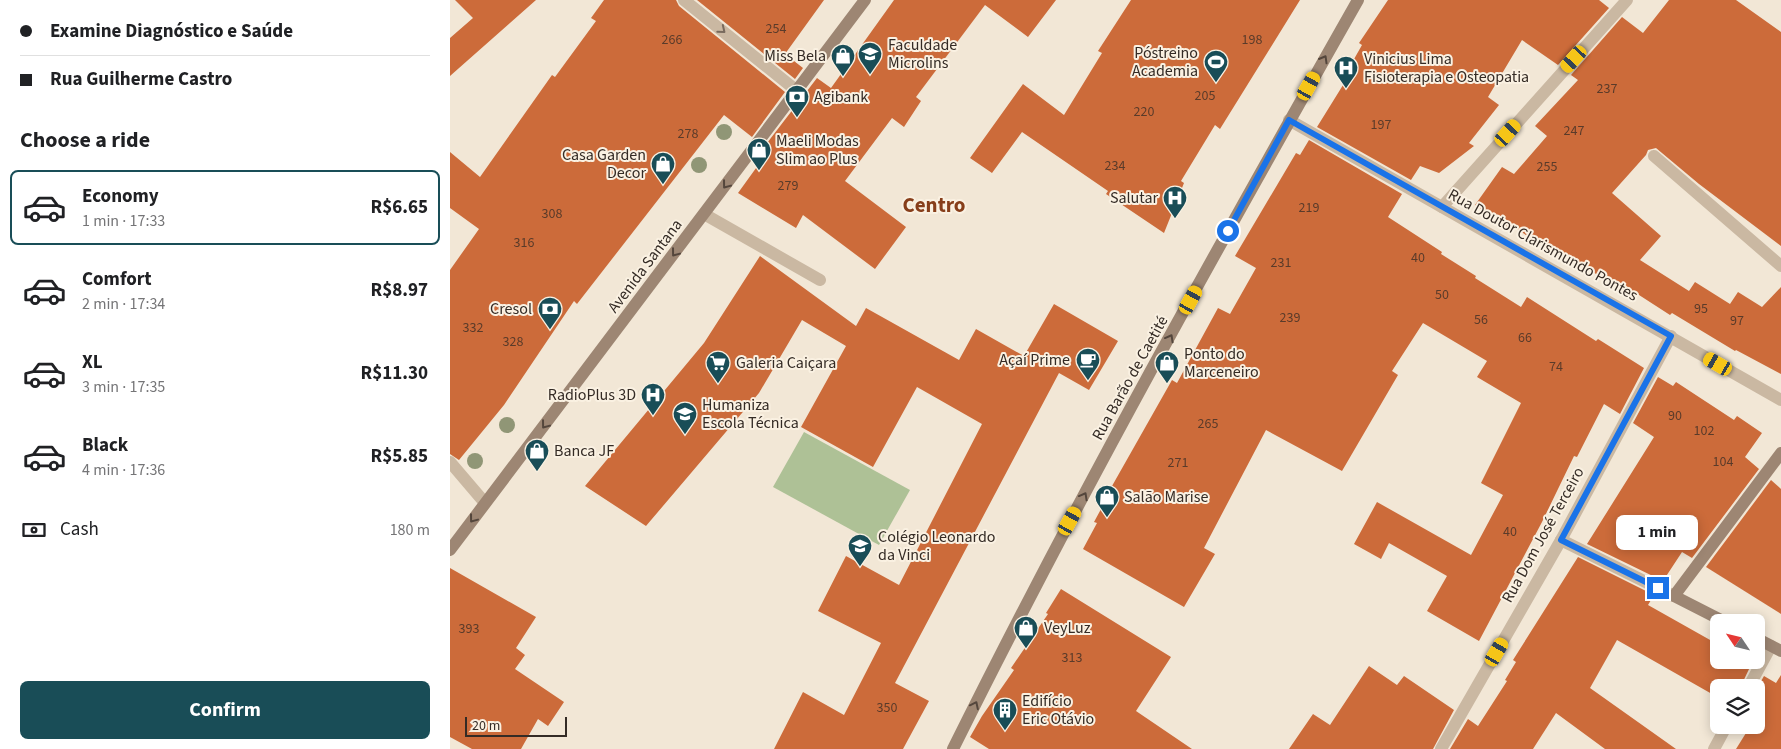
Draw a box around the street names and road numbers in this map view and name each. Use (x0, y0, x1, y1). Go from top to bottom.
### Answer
street label: Rua Doutor Clarismundo Pontes (1444, 184, 1642, 307)
street label: Avenida Santana (602, 215, 688, 317)
street label: Rua Barão de Caetité (1087, 312, 1173, 444)
street label: Rua Dom José Terceiro (1497, 463, 1589, 607)

